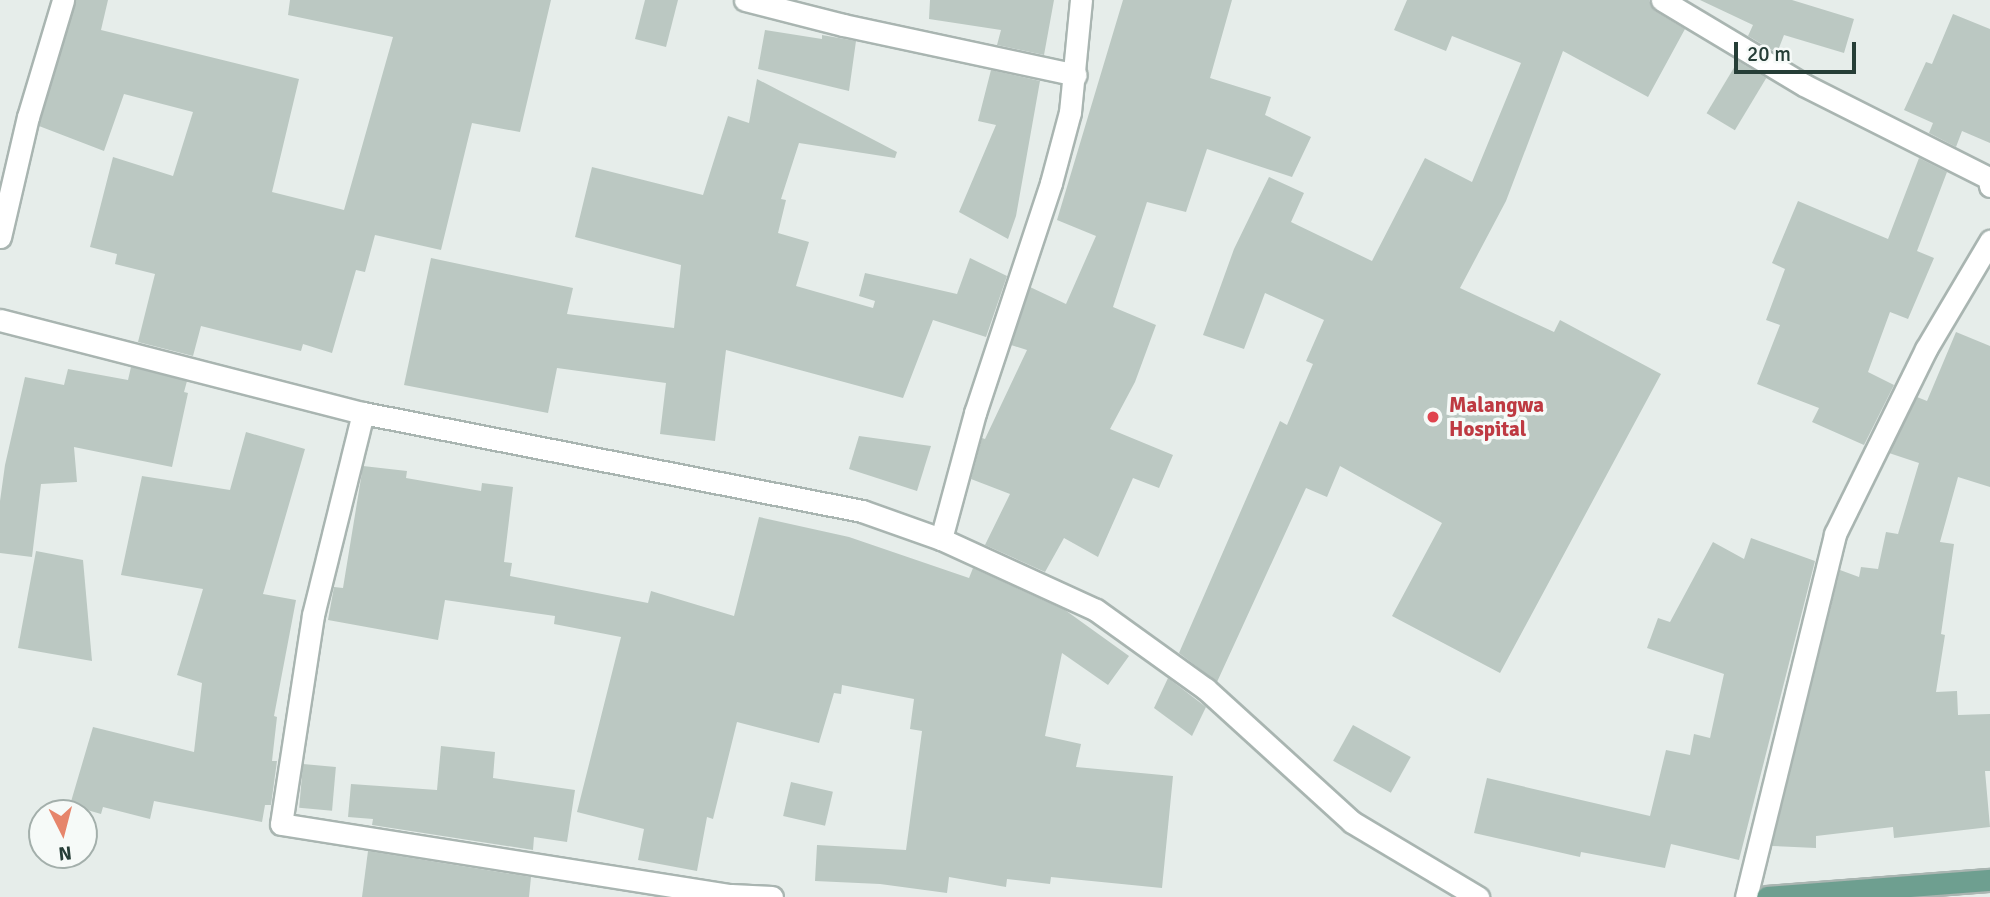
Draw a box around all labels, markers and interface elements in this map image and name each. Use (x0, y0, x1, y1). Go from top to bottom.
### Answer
scale bar (1738, 28, 1860, 72)
text: 20 m (1747, 41, 1791, 67)
place label: Malangwa Hospital (1449, 392, 1544, 442)
marker: Malangwa Hospital (1423, 407, 1443, 427)
north arrow (28, 799, 98, 869)
text: N (57, 840, 73, 866)

